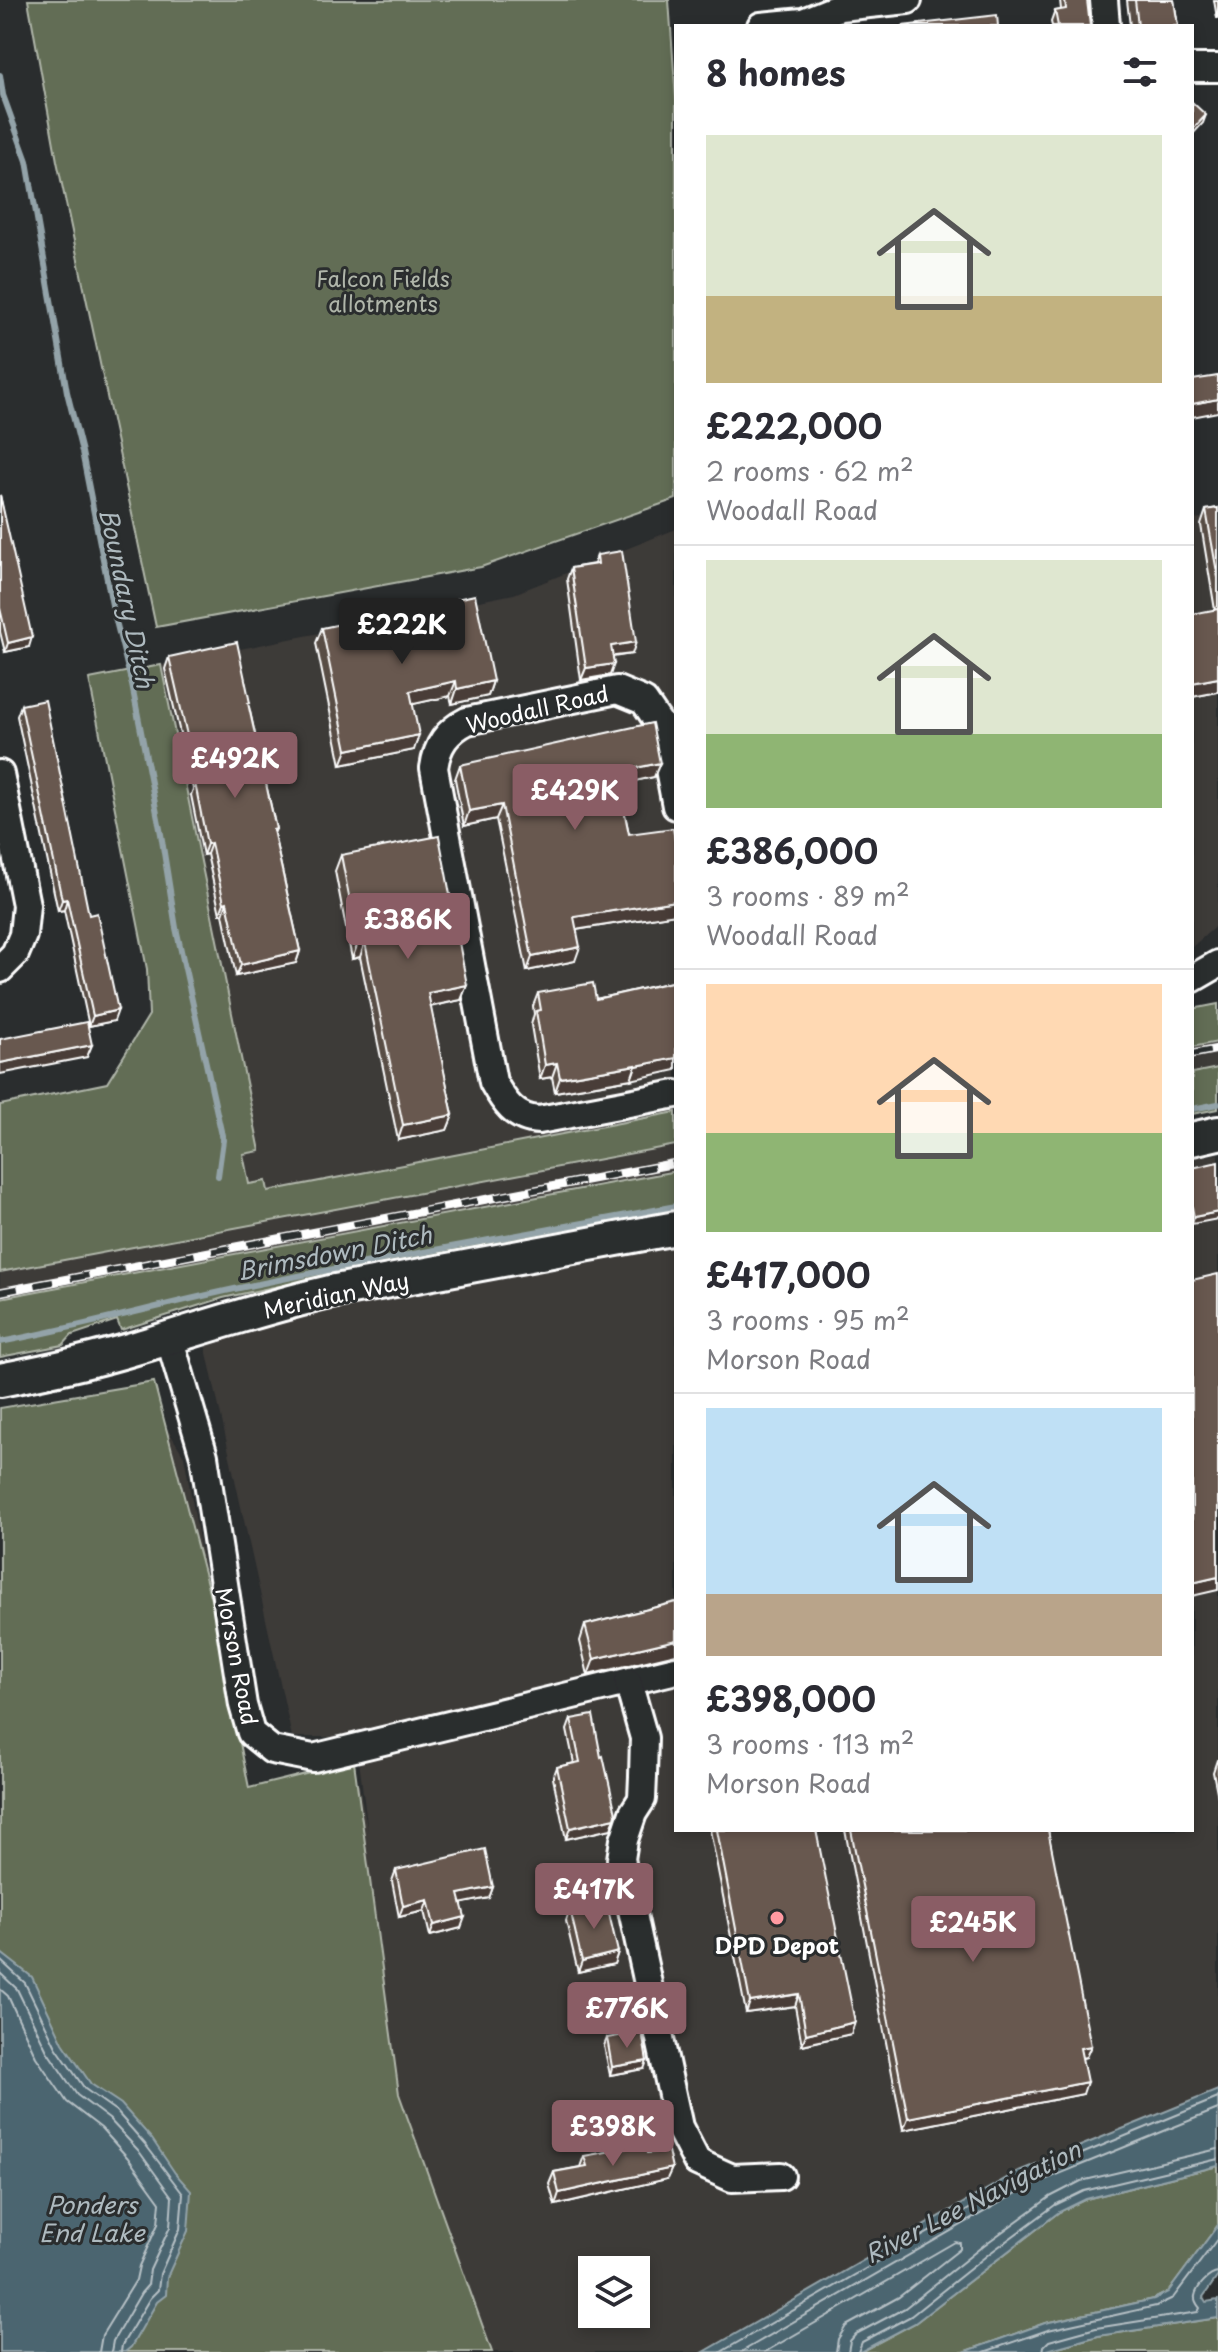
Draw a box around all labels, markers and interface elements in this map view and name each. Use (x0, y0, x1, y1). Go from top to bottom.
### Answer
text: 8 homes (706, 46, 846, 98)
icon: filters (1118, 50, 1162, 94)
icon: home (862, 187, 1006, 331)
park label: Falcon Fields allotments (316, 261, 450, 319)
text: £222,000 (706, 399, 882, 451)
text: 2 rooms · 62 m² (706, 451, 914, 490)
text: Woodall Road (706, 490, 878, 529)
water label: Boundary Ditch (91, 505, 165, 692)
pin: £222K (346, 598, 458, 666)
text: £222K (357, 604, 447, 643)
icon: home (862, 612, 1006, 756)
street label: Woodall Road (462, 676, 612, 740)
pin: £492K (179, 732, 291, 800)
text: £492K (190, 738, 280, 777)
pin: £429K (519, 764, 631, 832)
text: £429K (531, 770, 619, 809)
text: £386,000 (706, 824, 878, 876)
text: 3 rooms · 89 m² (706, 876, 910, 915)
pin: £386K (352, 893, 464, 961)
text: £386K (364, 899, 452, 938)
text: Woodall Road (706, 915, 878, 954)
icon: home (862, 1036, 1006, 1180)
water label: Brimsdown Ditch (233, 1215, 436, 1289)
text: £417,000 (706, 1248, 870, 1300)
street label: Meridian Way (260, 1262, 412, 1326)
text: 3 rooms · 95 m² (706, 1300, 910, 1339)
text: Morson Road (706, 1339, 871, 1378)
icon: home (862, 1460, 1006, 1604)
street label: Morson Road (208, 1584, 268, 1728)
text: £398,000 (706, 1672, 876, 1724)
text: 3 rooms · 113 m² (706, 1724, 914, 1763)
text: Morson Road (706, 1763, 871, 1802)
pin: £417K (538, 1863, 650, 1931)
text: £417K (553, 1869, 635, 1908)
pin: £245K (917, 1896, 1029, 1964)
text: £245K (929, 1902, 1017, 1941)
marker: DPD Depot (768, 1909, 786, 1927)
place label: DPD Depot (715, 1928, 840, 1961)
pin: £776K (571, 1982, 683, 2050)
text: £776K (585, 1988, 669, 2027)
pin: £398K (557, 2100, 669, 2168)
text: £398K (570, 2106, 656, 2145)
water label: River Lee Navigation (858, 2130, 1088, 2271)
water label: Ponders End Lake (39, 2186, 146, 2250)
map controls (578, 2256, 650, 2328)
button: layers (578, 2256, 650, 2328)

